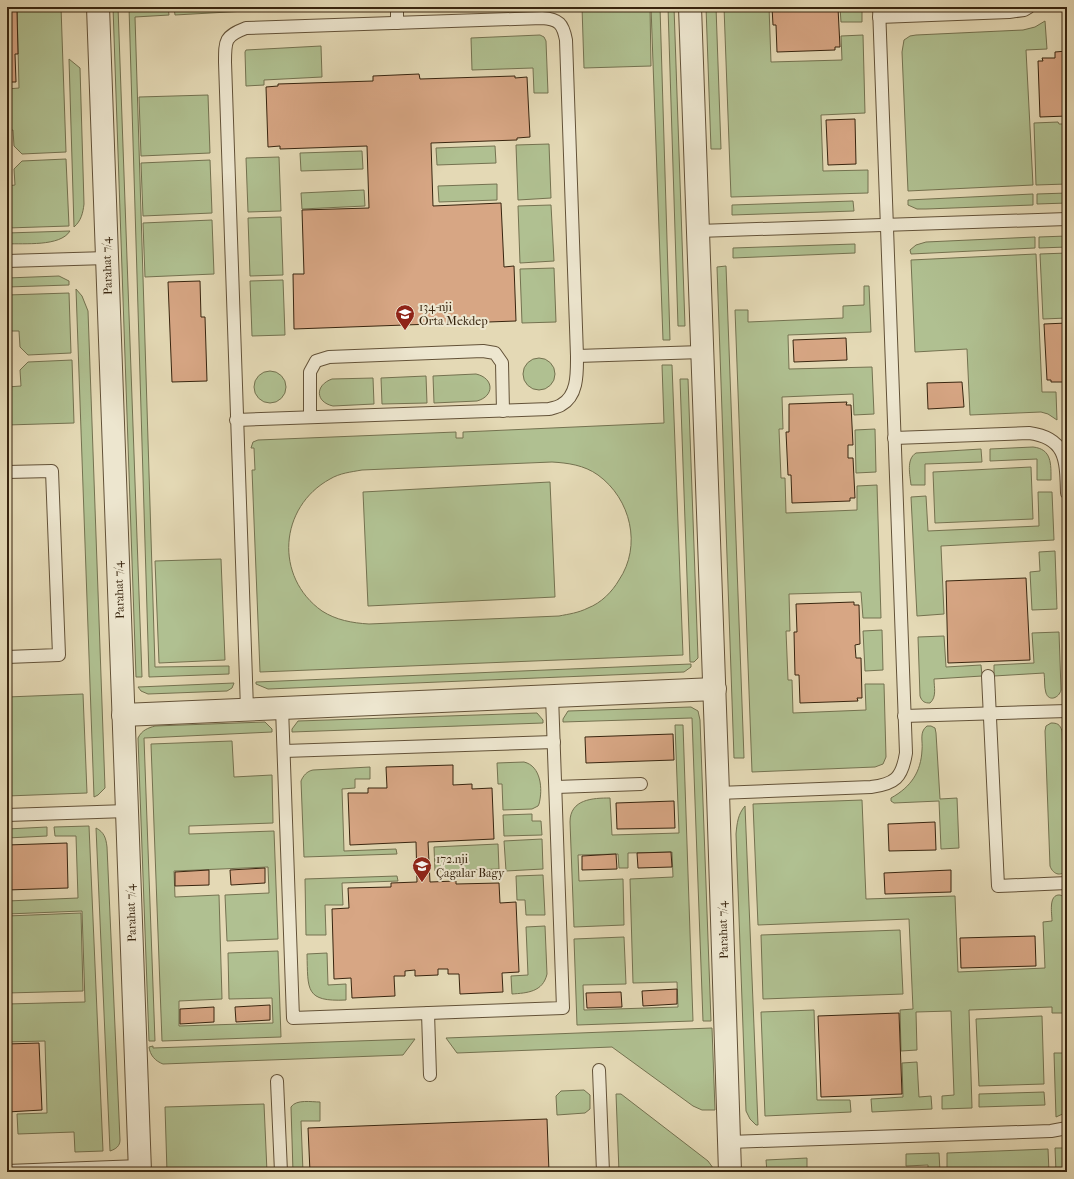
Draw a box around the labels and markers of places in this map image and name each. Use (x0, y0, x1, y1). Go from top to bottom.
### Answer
place label: 134-nji Orta Mekdep (419, 300, 488, 328)
school or university icon: 134-nji Orta Mekdep (394, 303, 416, 331)
place label: 172.nji Çagalar Bagy (436, 852, 505, 880)
school or university icon: 172.nji Çagalar Bagy (411, 855, 433, 883)

